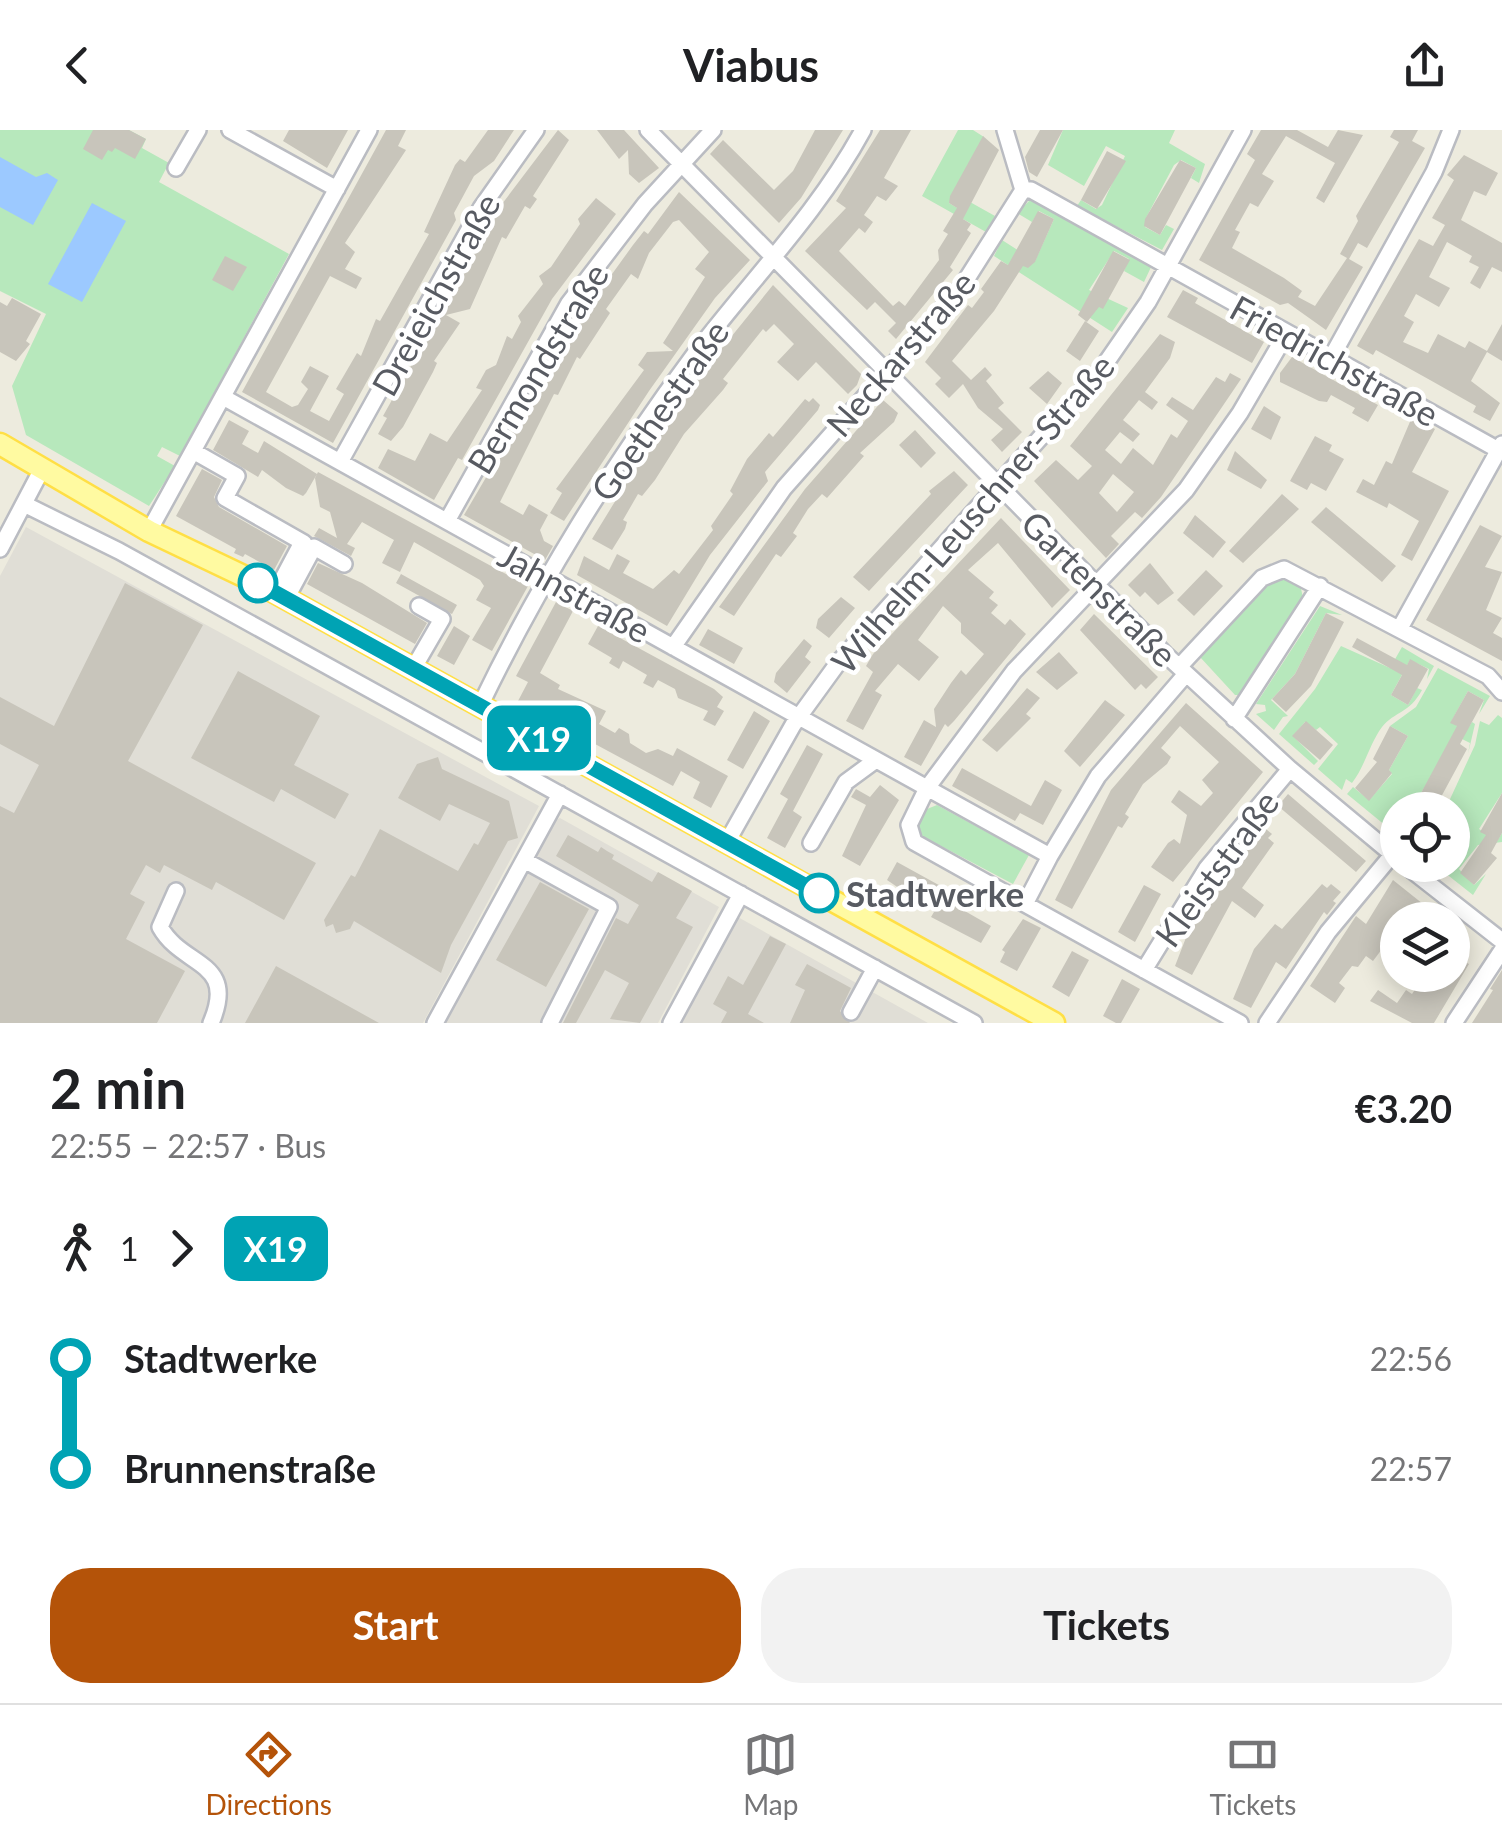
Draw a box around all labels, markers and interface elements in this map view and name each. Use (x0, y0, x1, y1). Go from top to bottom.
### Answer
icon: back (50, 38, 105, 93)
text: Viabus (683, 38, 819, 92)
icon: share (1397, 38, 1452, 93)
street label: Dreieichstraße (362, 186, 508, 402)
street label: Bermondstraße (458, 255, 616, 481)
street label: Neckarstraße (817, 262, 983, 444)
street label: Friedrichstraße (1224, 286, 1446, 434)
street label: Goethestraße (581, 312, 737, 508)
street label: Wilhelm-Leuschner-Straße (822, 345, 1122, 681)
street label: Gartenstraße (1014, 502, 1186, 674)
street label: Jahnstraße (492, 533, 658, 651)
unlabelled marker (239, 564, 277, 602)
line badge: X19 (482, 706, 596, 770)
text: X19 (507, 717, 571, 759)
street label: Kleiststraße (1145, 782, 1287, 954)
map controls (1380, 792, 1470, 992)
button: locate (1380, 792, 1470, 882)
place label: Stadtwerke (846, 872, 1024, 914)
marker: Stadtwerke (800, 874, 838, 912)
button: layers (1380, 902, 1470, 992)
text: 2 min (50, 1055, 186, 1121)
text: €3.20 (1355, 1085, 1452, 1131)
text: 22:55 – 22:57 · Bus (50, 1126, 326, 1165)
icon: walk (50, 1221, 105, 1276)
icon: forward (154, 1221, 209, 1276)
text: X19 (244, 1227, 308, 1269)
text: 1 (120, 1229, 139, 1268)
text: Stadtwerke (124, 1335, 317, 1381)
text: 22:56 (1370, 1339, 1452, 1378)
text: Brunnenstraße (124, 1445, 376, 1491)
text: 22:57 (1370, 1449, 1452, 1488)
button: Start (50, 1568, 741, 1683)
button: Tickets (761, 1568, 1452, 1683)
tab: Directions (206, 1727, 332, 1821)
tab: Map (743, 1727, 798, 1821)
tab: Tickets (1210, 1727, 1296, 1821)

